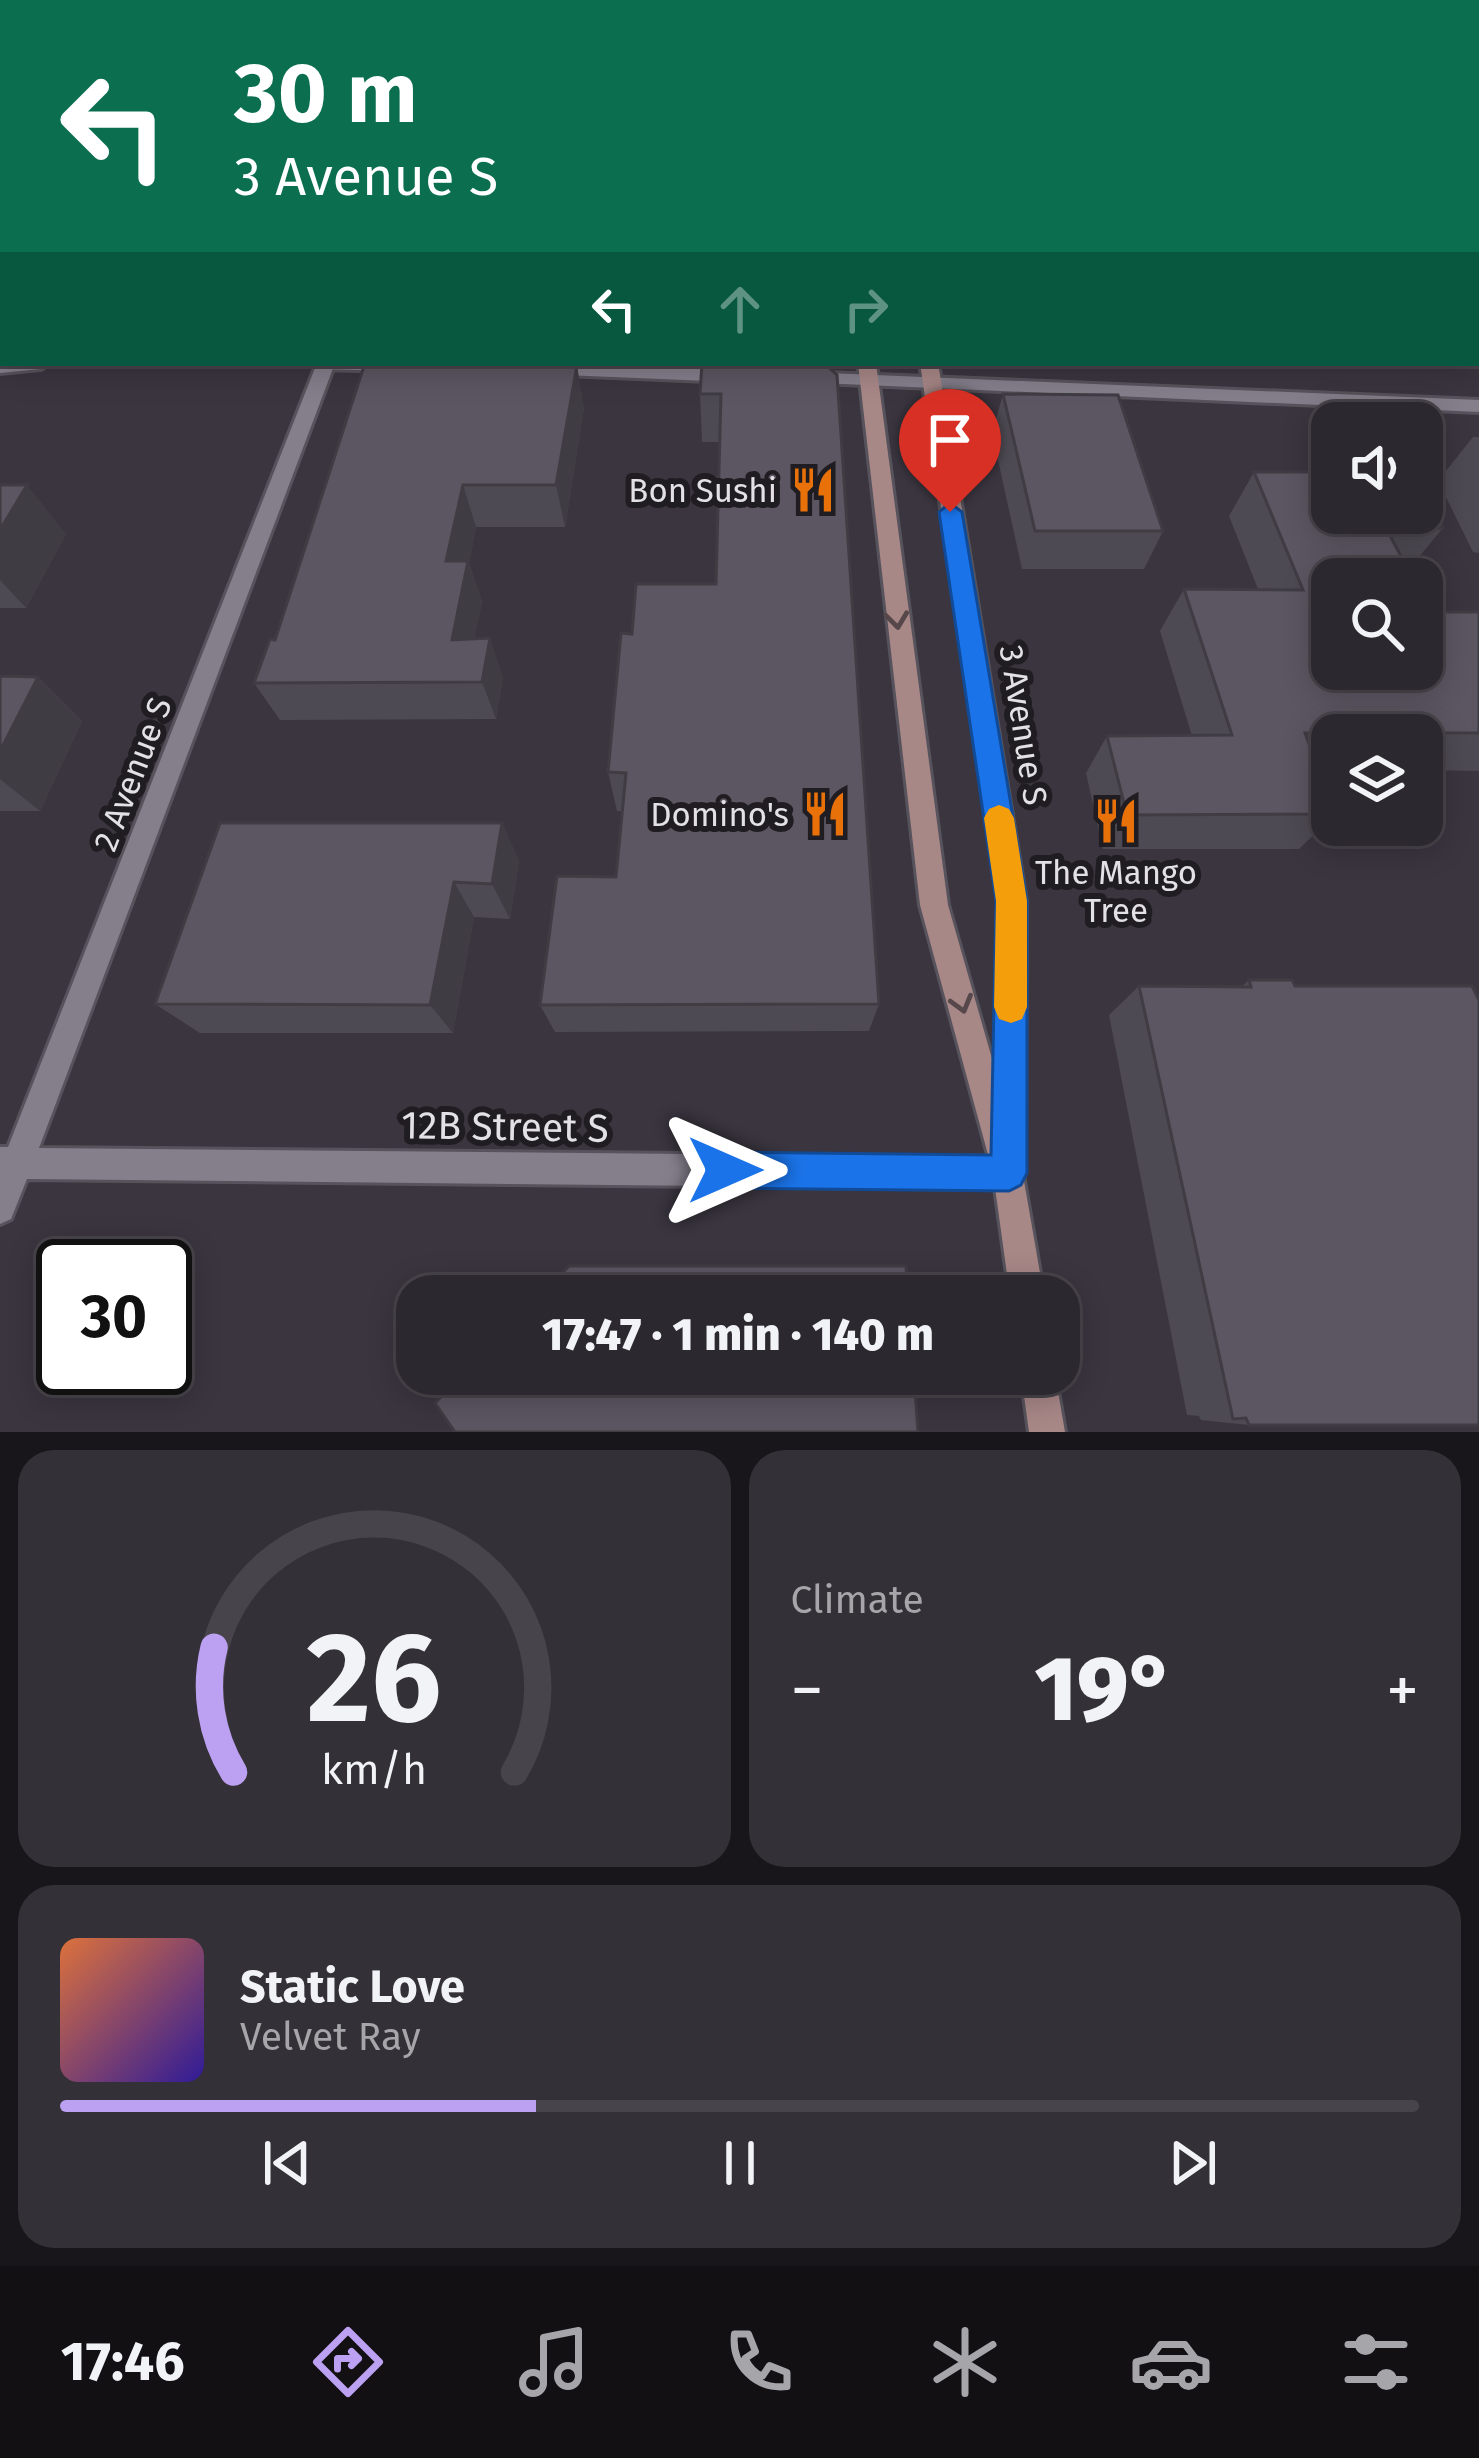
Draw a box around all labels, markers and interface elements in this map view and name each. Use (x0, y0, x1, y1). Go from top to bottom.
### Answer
text: 30 m (234, 43, 418, 144)
icon: left (36, 48, 192, 204)
text: 3 Avenue S (234, 145, 498, 209)
icon: left (581, 276, 647, 342)
icon: ahead (707, 276, 773, 342)
icon: right (833, 276, 899, 342)
pin (899, 389, 1001, 512)
map controls (1311, 402, 1443, 846)
button: sound (1311, 402, 1443, 534)
icon: arrive (917, 407, 983, 473)
restaurant icon: Bon Sushi (788, 465, 838, 515)
place label: Bon Sushi (628, 471, 777, 511)
button: search (1311, 558, 1443, 690)
one-way arrow (884, 611, 910, 630)
street label: 3 Avenue S (991, 642, 1055, 808)
street label: 2 Avenue S (85, 692, 181, 857)
button: layers (1311, 714, 1443, 846)
restaurant icon: Domino's (800, 789, 850, 839)
place label: Domino's (650, 795, 789, 835)
restaurant icon: The Mango Tree (1091, 796, 1141, 846)
place label: The Mango Tree (1035, 853, 1197, 931)
one-way arrow (947, 994, 972, 1014)
street label: 12B Street S (401, 1102, 609, 1152)
position arrow (662, 1107, 788, 1233)
speed limit sign: 30 (36, 1239, 192, 1395)
text: 17:47 · 1 min · 140 m (542, 1308, 934, 1362)
text: Climate (791, 1577, 924, 1623)
text: 26 (307, 1604, 442, 1754)
text: 19° (1034, 1636, 1175, 1744)
text: − (791, 1651, 824, 1730)
text: + (1386, 1651, 1419, 1730)
text: km/h (321, 1743, 427, 1794)
text: Static Love (240, 1960, 465, 2014)
text: Velvet Ray (240, 2014, 421, 2060)
icon: previous (254, 2130, 320, 2196)
icon: pause (707, 2130, 773, 2196)
icon: next (1160, 2130, 1226, 2196)
icon: directions (306, 2320, 390, 2404)
icon: music (512, 2320, 596, 2404)
icon: phone (717, 2320, 801, 2404)
icon: climate (923, 2320, 1007, 2404)
icon: car (1129, 2320, 1213, 2404)
icon: filters (1334, 2320, 1418, 2404)
text: 17:46 (61, 2330, 185, 2394)

